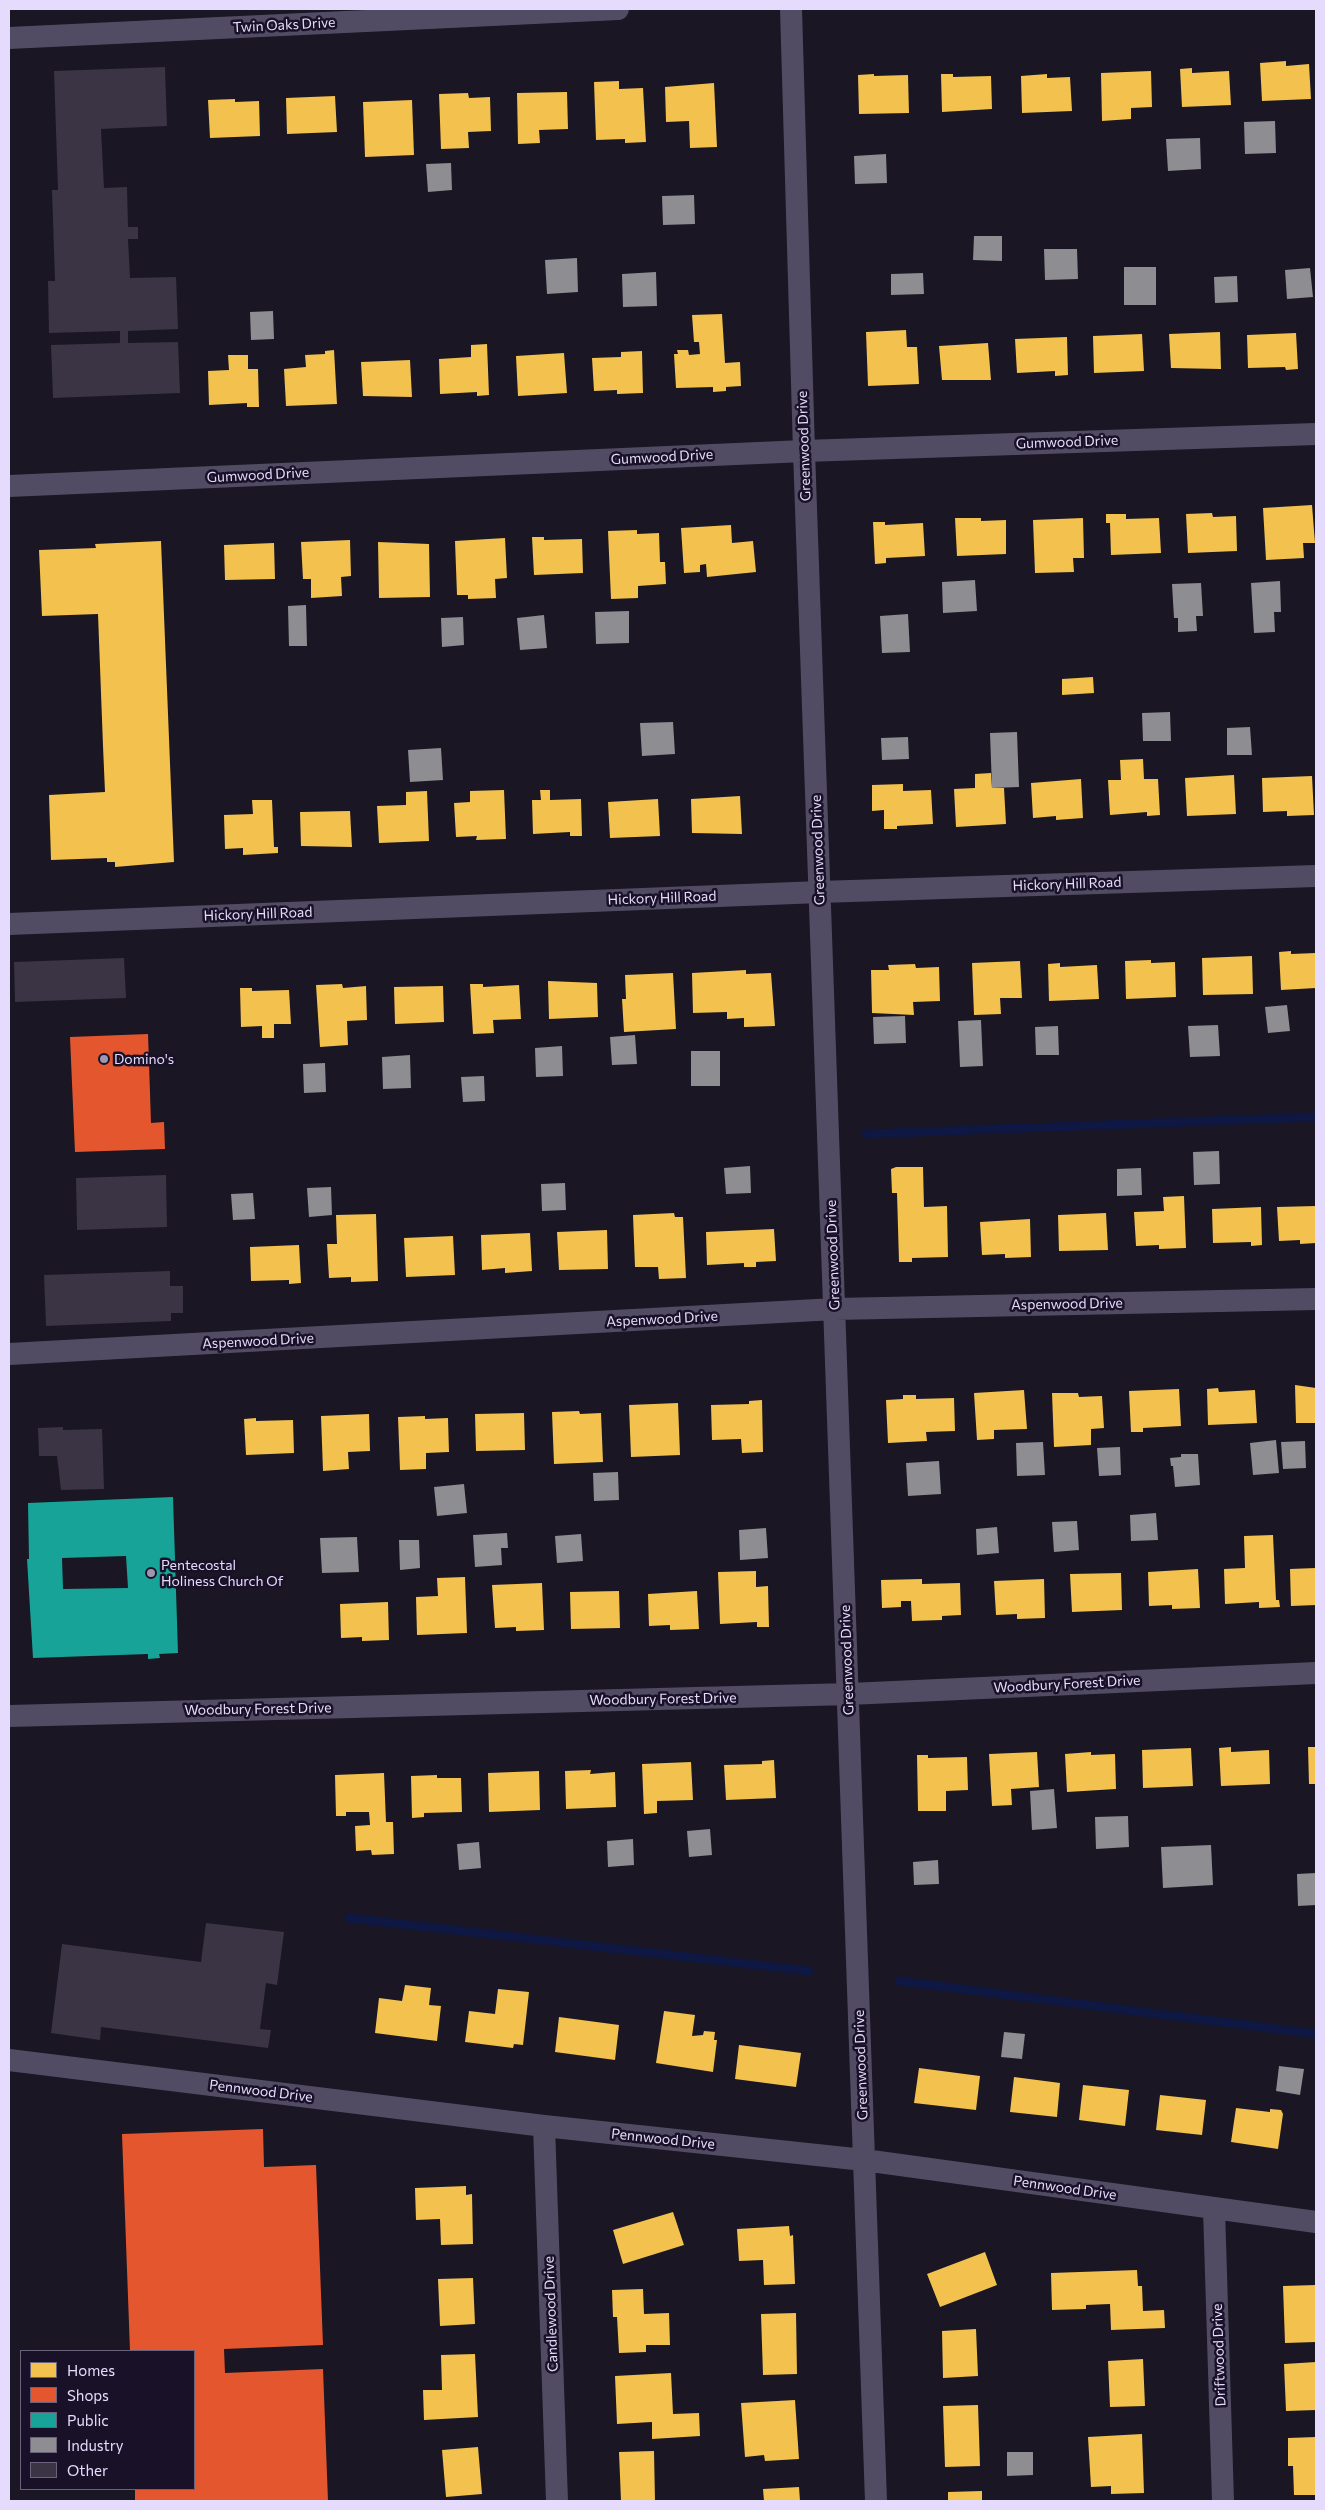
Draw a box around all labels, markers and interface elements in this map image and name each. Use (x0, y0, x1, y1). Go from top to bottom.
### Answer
street label: Twin Oaks Drive (232, 14, 336, 36)
street label: Greenwood Drive (794, 390, 814, 502)
street label: Gumwood Drive (1016, 432, 1118, 452)
street label: Gumwood Drive (610, 446, 714, 468)
street label: Gumwood Drive (206, 464, 310, 486)
street label: Greenwood Drive (808, 794, 828, 906)
street label: Hickory Hill Road (1012, 874, 1122, 894)
street label: Hickory Hill Road (607, 888, 717, 908)
street label: Hickory Hill Road (203, 904, 313, 924)
place label: Domino's (114, 1051, 174, 1067)
marker: Domino's (98, 1053, 110, 1065)
street label: Greenwood Drive (823, 1199, 843, 1311)
street label: Aspenwood Drive (1011, 1295, 1123, 1313)
street label: Aspenwood Drive (606, 1308, 718, 1330)
street label: Aspenwood Drive (202, 1330, 314, 1352)
place label: Pentecostal Holiness Church Of (161, 1557, 283, 1590)
marker: Pentecostal Holiness Church Of (145, 1567, 157, 1579)
street label: Greenwood Drive (837, 1604, 857, 1716)
street label: Woodbury Forest Drive (993, 1672, 1141, 1696)
street label: Woodbury Forest Drive (589, 1689, 737, 1709)
street label: Woodbury Forest Drive (184, 1699, 332, 1719)
street label: Greenwood Drive (851, 2009, 871, 2121)
street label: Pennwood Drive (208, 2076, 314, 2106)
street label: Pennwood Drive (610, 2125, 716, 2153)
street label: Pennwood Drive (1012, 2172, 1118, 2204)
street label: Candlewood Drive (541, 2256, 561, 2372)
street label: Driftwood Drive (1209, 2303, 1229, 2407)
legend (20, 2350, 195, 2490)
text: Homes (67, 2361, 115, 2379)
text: Shops (67, 2386, 109, 2404)
text: Public (67, 2411, 109, 2429)
text: Industry (67, 2436, 124, 2454)
text: Other (67, 2461, 108, 2479)

